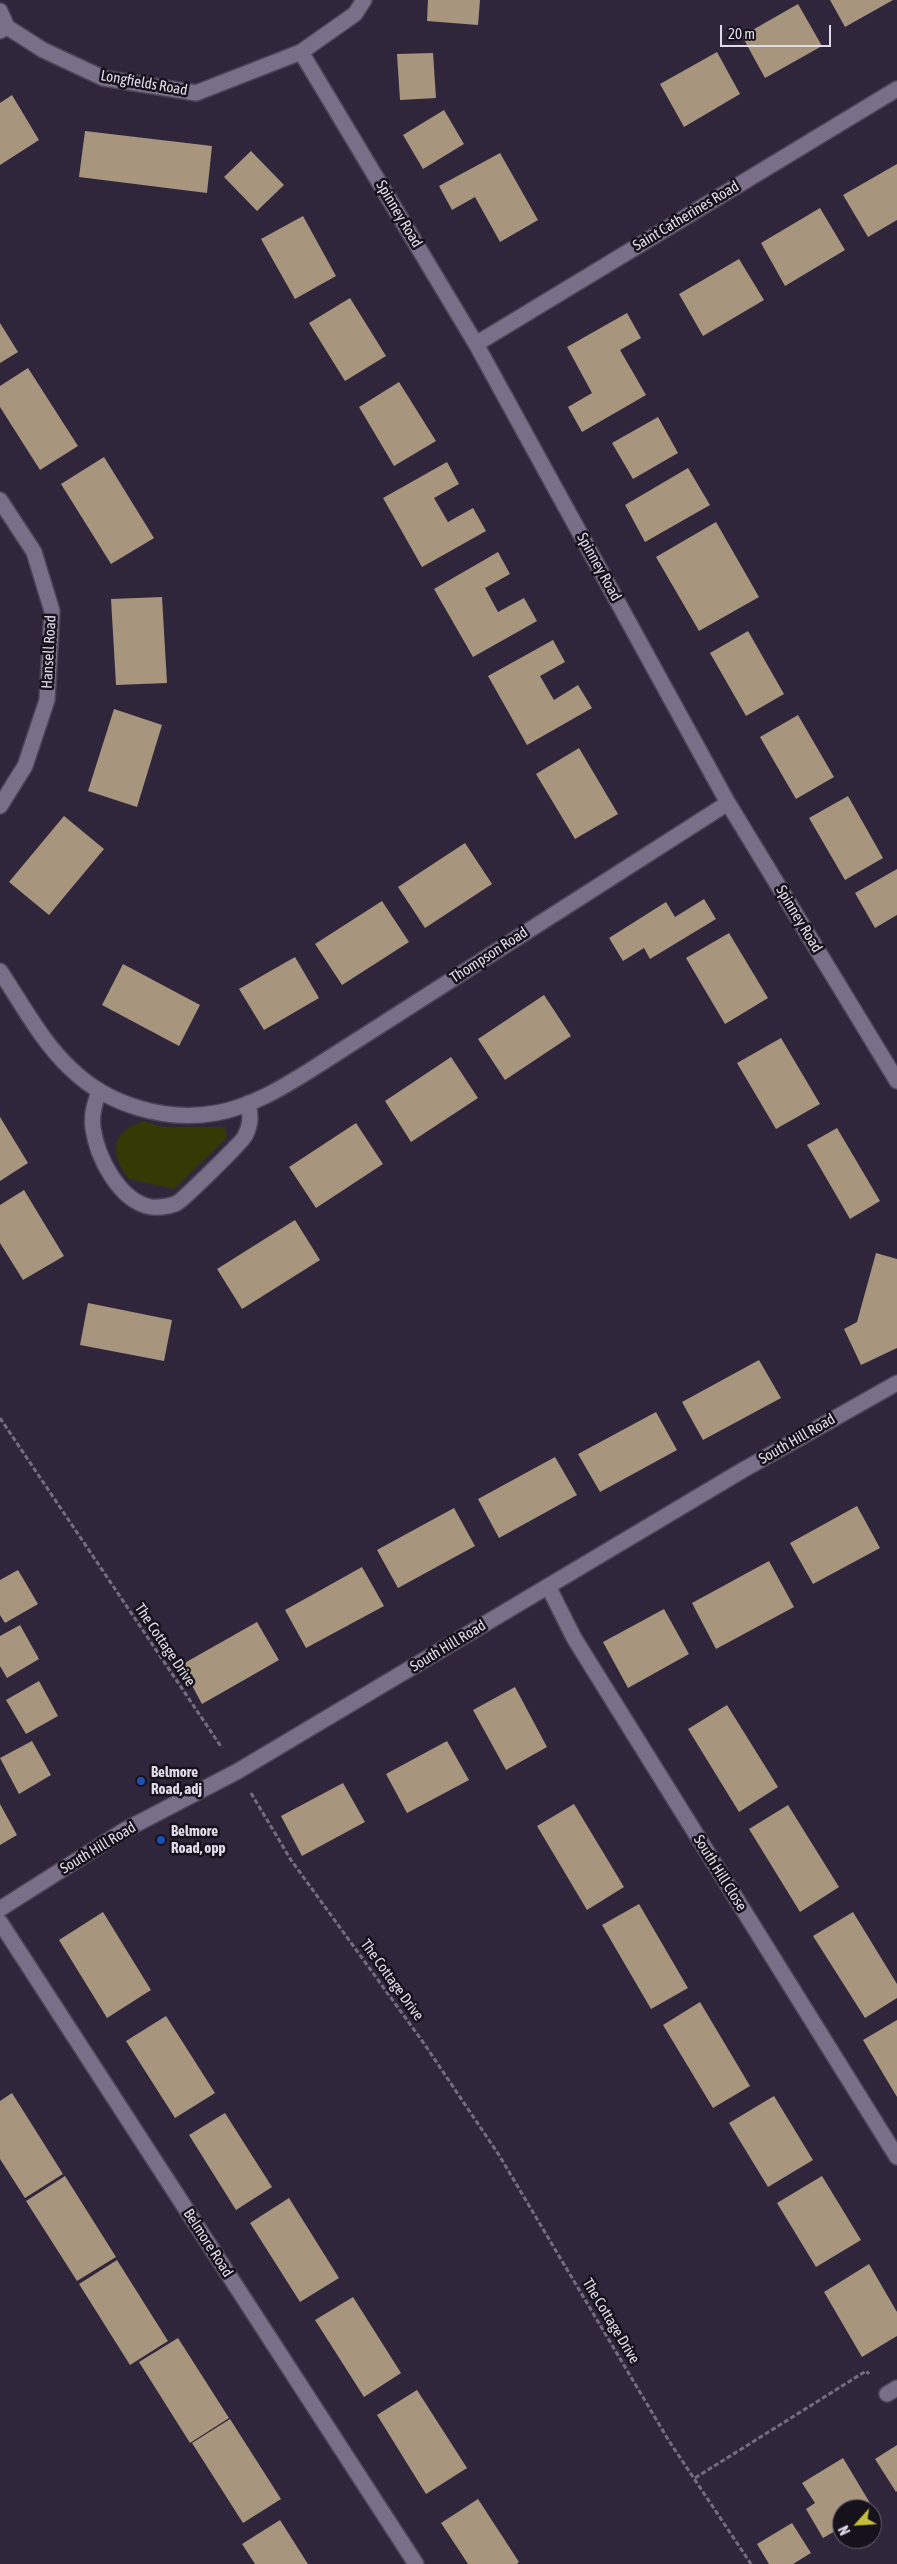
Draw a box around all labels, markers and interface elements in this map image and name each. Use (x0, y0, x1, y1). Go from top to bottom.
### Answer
scale bar (722, 15, 833, 47)
text: 20 m (728, 25, 755, 42)
street label: Longfields Road (99, 67, 189, 99)
street label: Spinney Road (372, 177, 426, 251)
street label: Saint Catherines Road (630, 177, 742, 255)
street label: Spinney Road (573, 530, 625, 604)
street label: Hansell Road (38, 615, 60, 689)
street label: Spinney Road (772, 882, 826, 956)
street label: Thompson Road (447, 923, 531, 987)
street label: South Hill Road (756, 1410, 838, 1468)
street label: The Cottage Drive (131, 1600, 199, 1690)
street label: South Hill Road (407, 1616, 489, 1676)
place label: Belmore Road, adj (151, 1763, 202, 1798)
marker: Belmore Road, adj (135, 1775, 147, 1787)
street label: South Hill Road (57, 1818, 139, 1878)
place label: Belmore Road, opp (171, 1822, 226, 1857)
street label: South Hill Close (690, 1832, 750, 1914)
marker: Belmore Road, opp (155, 1834, 167, 1846)
street label: The Cottage Drive (357, 1936, 427, 2024)
street label: Belmore Road (179, 2206, 237, 2280)
street label: The Cottage Drive (579, 2275, 643, 2367)
north arrow (832, 2499, 882, 2549)
text: N (835, 2523, 853, 2537)

